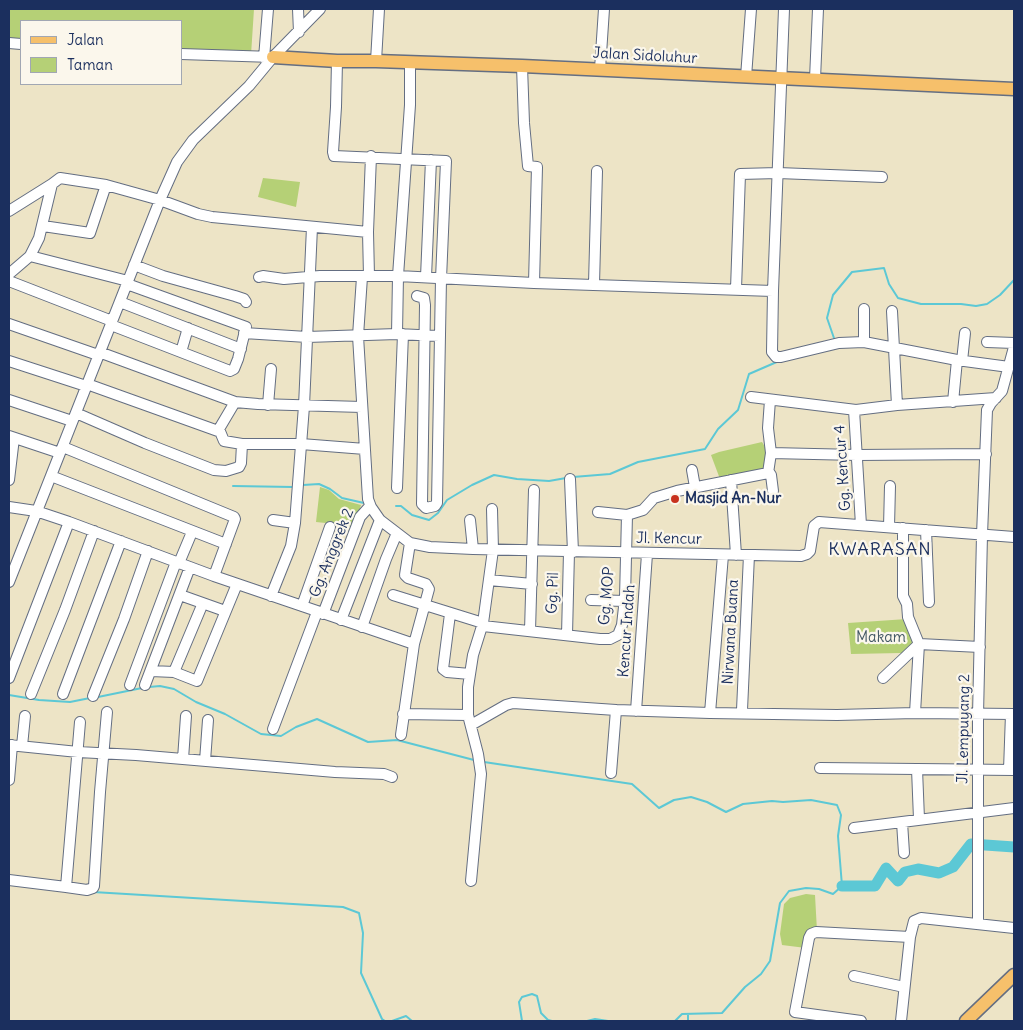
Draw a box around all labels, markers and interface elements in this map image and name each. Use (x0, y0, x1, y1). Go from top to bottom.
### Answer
legend (20, 20, 182, 85)
text: Jalan (67, 30, 104, 49)
street label: Jalan Sidoluhur (592, 44, 698, 68)
text: Taman (67, 55, 113, 74)
street label: Gg. Kencur 4 (831, 424, 855, 512)
place label: Masjid An-Nur (685, 490, 781, 508)
marker: Masjid An-Nur (669, 493, 681, 505)
street label: Gg. Anggrek 2 (306, 506, 358, 600)
street label: Jl. Kencur (636, 529, 702, 549)
district label: KWARASAN (827, 539, 933, 561)
street label: Gg. MOP (595, 566, 619, 626)
street label: Gg. Pil (543, 572, 563, 614)
street label: Nirwana Buana (719, 579, 743, 685)
street label: Kencur Indah (615, 584, 639, 678)
park label: Makam (856, 629, 906, 647)
street label: Jl. Lempuyang 2 (954, 674, 974, 784)

